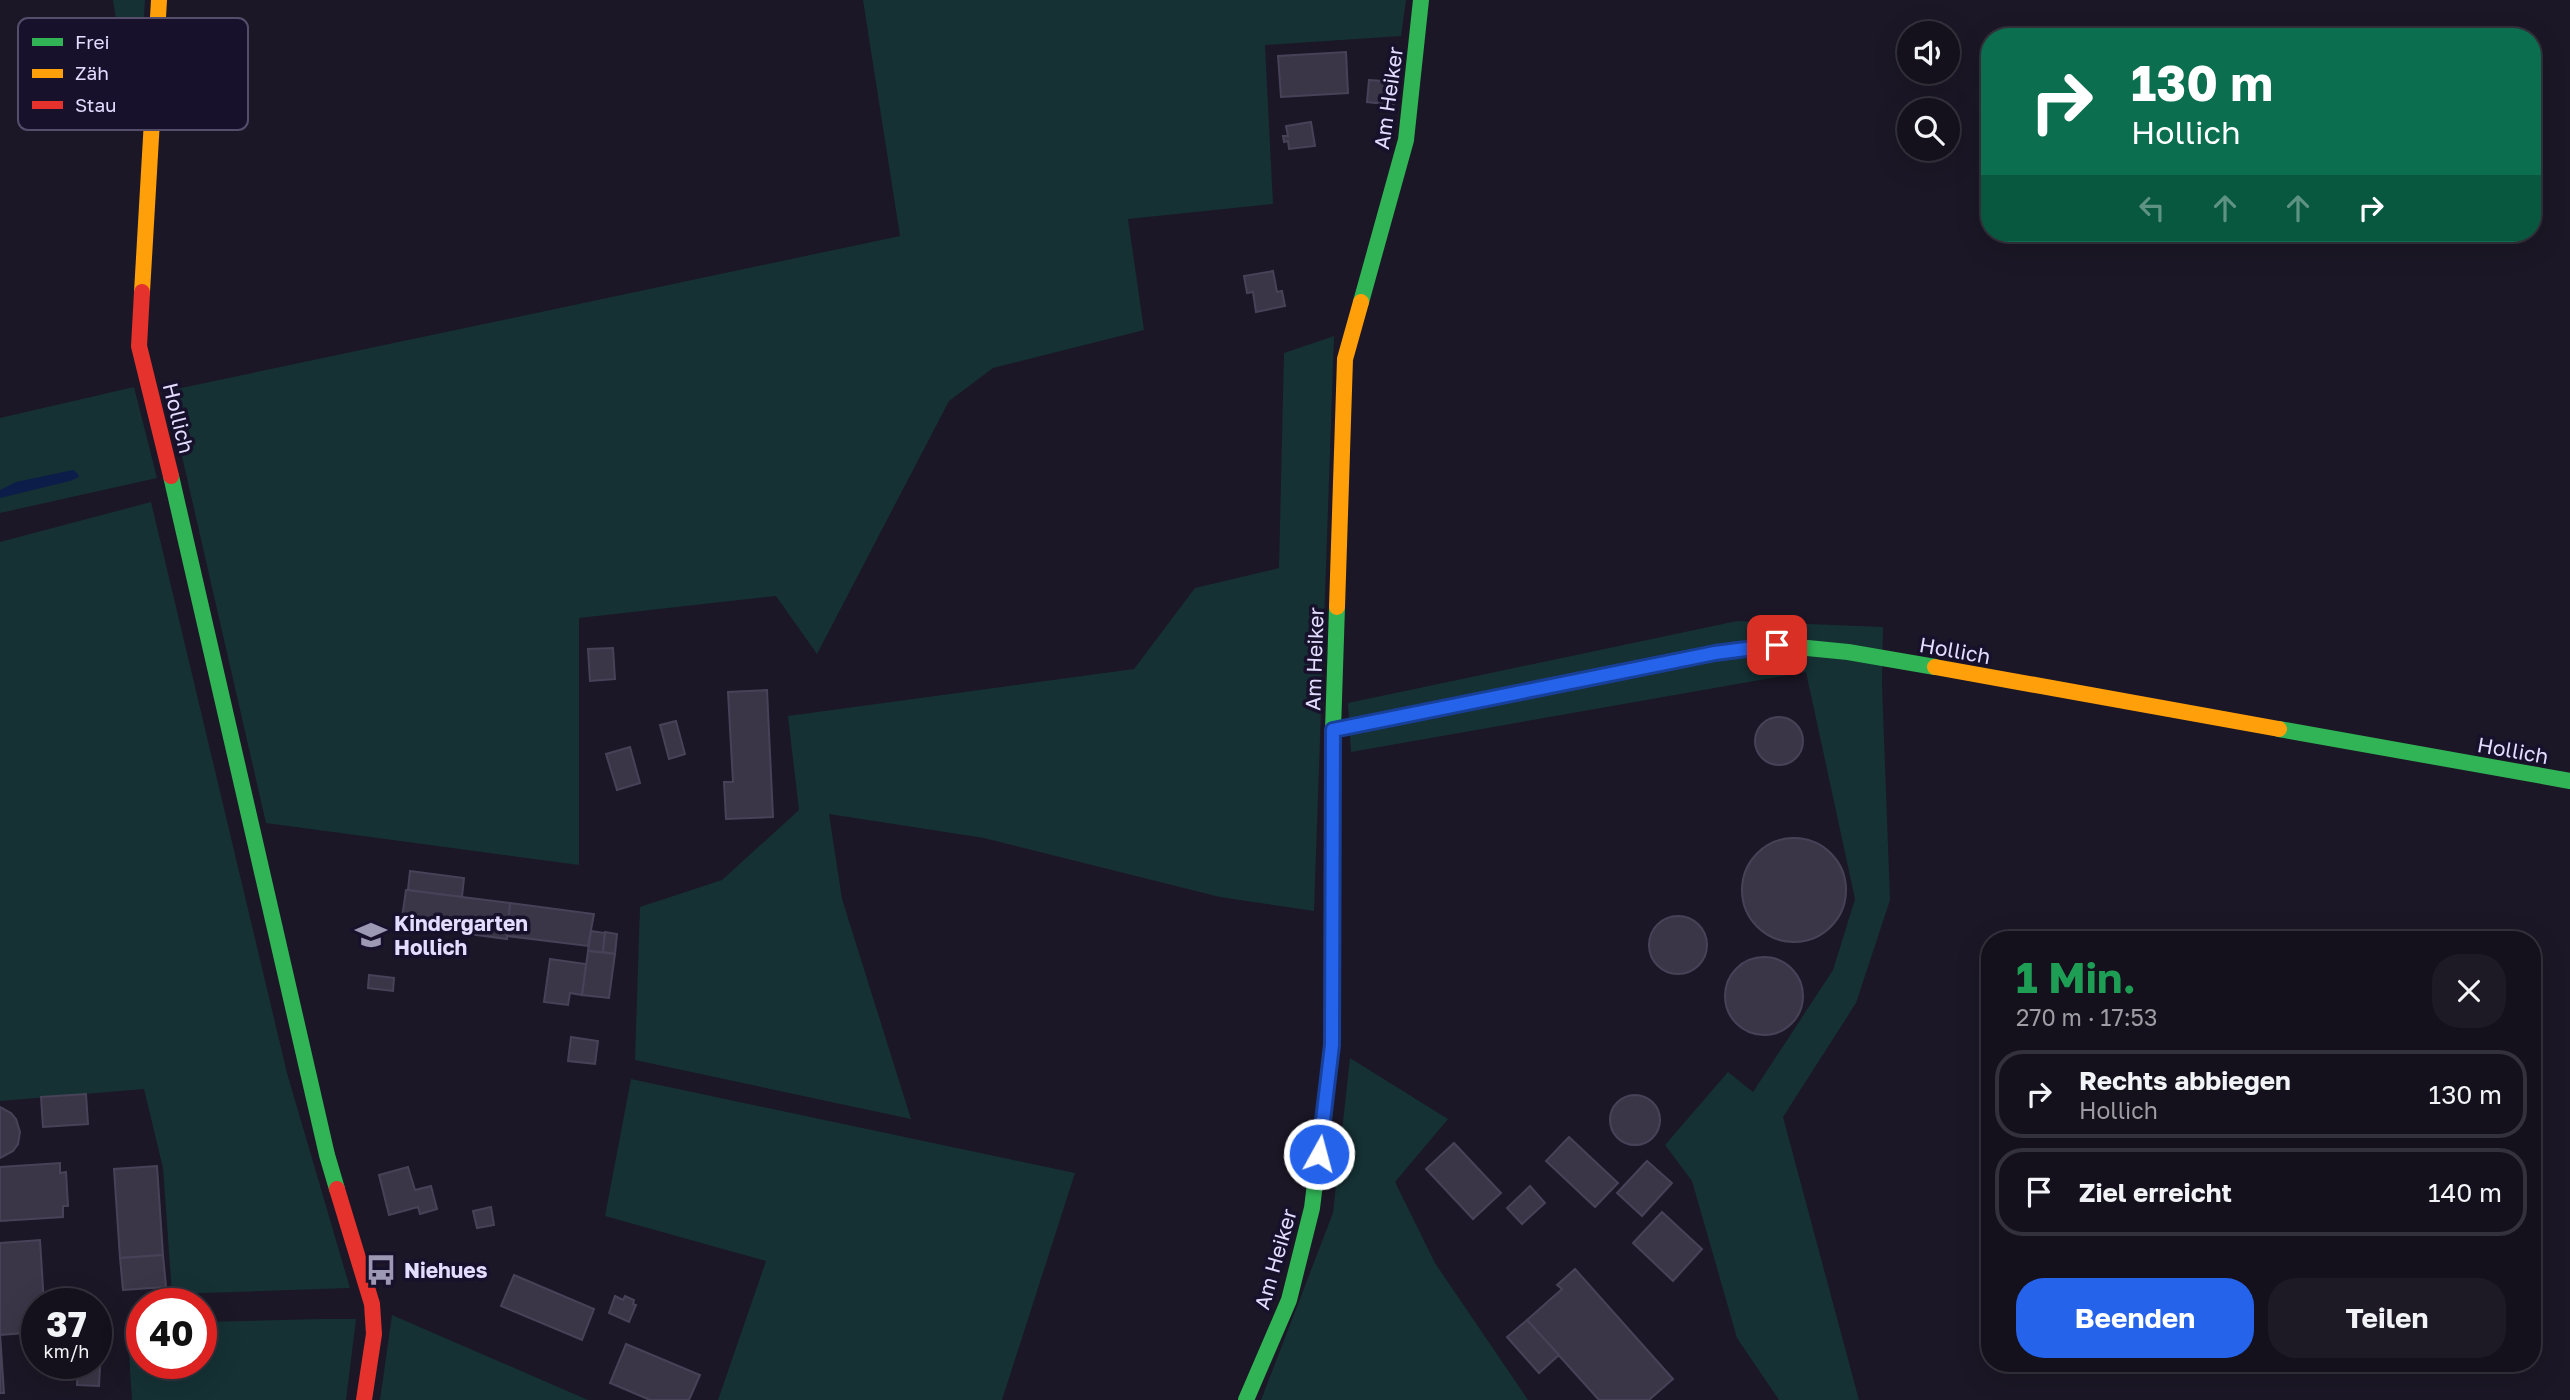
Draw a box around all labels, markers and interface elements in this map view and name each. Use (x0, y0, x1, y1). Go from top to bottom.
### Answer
legend (18, 18, 248, 130)
map controls (1897, 21, 1960, 161)
button: sound (1897, 21, 1960, 84)
text: Frei (75, 30, 110, 53)
street label: Am Heiker (1368, 45, 1408, 151)
text: 130 m (2131, 53, 2273, 112)
icon: right (2016, 56, 2107, 147)
text: Zäh (75, 61, 109, 84)
text: Stau (75, 93, 117, 116)
button: search (1897, 98, 1960, 161)
text: Hollich (2131, 113, 2241, 151)
icon: left (2133, 189, 2171, 227)
icon: ahead (2206, 189, 2244, 227)
icon: ahead (2279, 189, 2317, 227)
icon: right (2352, 189, 2390, 227)
street label: Hollich (158, 380, 200, 456)
street label: Am Heiker (1299, 607, 1329, 711)
pin (1747, 615, 1807, 675)
icon: arrive (1758, 626, 1796, 664)
street label: Hollich (1917, 631, 1993, 669)
street label: Hollich (2475, 731, 2551, 769)
place label: Kindergarten Hollich (394, 910, 528, 960)
school or university icon: Kindergarten Hollich (354, 918, 388, 952)
text: 1 Min. (2016, 952, 2136, 1002)
button: close (2432, 954, 2506, 1028)
text: 270 m · 17:53 (2016, 1003, 2157, 1031)
text: Rechts abbiegen (2079, 1065, 2291, 1096)
icon: right (2020, 1075, 2058, 1113)
text: 130 m (2429, 1079, 2502, 1110)
text: Hollich (2079, 1096, 2158, 1124)
position arrow (1282, 1117, 1356, 1191)
icon: arrive (2020, 1173, 2058, 1211)
text: Ziel erreicht (2079, 1177, 2232, 1208)
text: 140 m (2428, 1177, 2502, 1208)
street label: Am Heiker (1248, 1206, 1302, 1312)
bus stop icon: Niehues (364, 1253, 398, 1287)
place label: Niehues (404, 1257, 488, 1283)
button: Beenden (2016, 1278, 2254, 1358)
button: Teilen (2268, 1278, 2506, 1358)
speed limit sign: 40 (126, 1288, 217, 1379)
text: 37 (46, 1303, 87, 1345)
text: km/h (44, 1340, 89, 1362)

